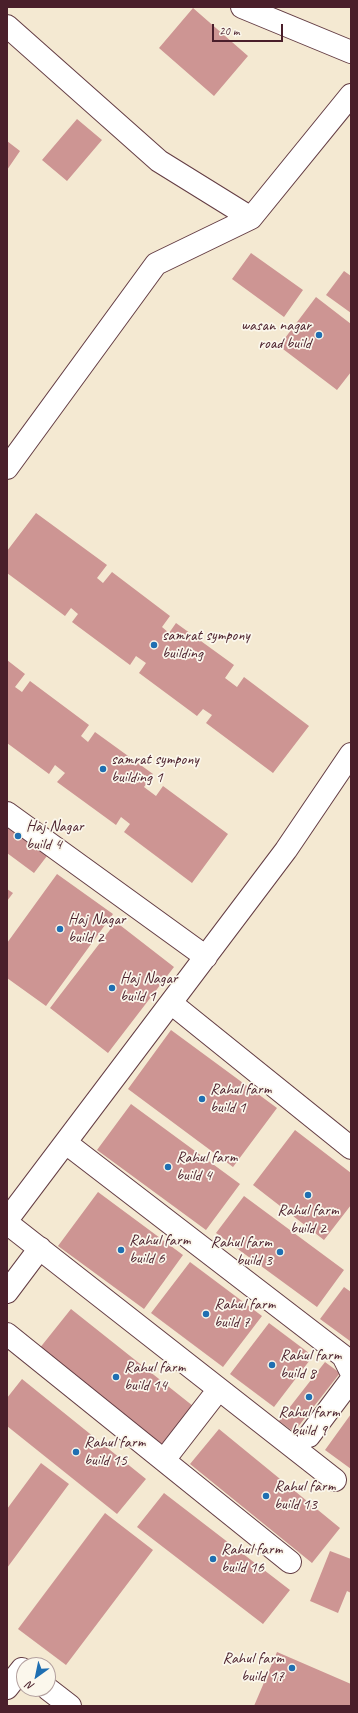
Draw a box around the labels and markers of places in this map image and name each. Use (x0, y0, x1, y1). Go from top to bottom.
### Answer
place label: wasan nagar road build (241, 316, 311, 354)
marker: wasan nagar road build (314, 330, 324, 340)
place label: samrat sympony building (162, 626, 250, 664)
marker: samrat sympony building (149, 640, 159, 650)
place label: samrat sympony building 1 (111, 750, 199, 788)
marker: samrat sympony building 1 (98, 764, 108, 774)
place label: Haj Nagar build 4 (26, 817, 84, 855)
marker: Haj Nagar build 4 (13, 831, 23, 841)
place label: Haj Nagar build 2 (68, 910, 126, 948)
marker: Haj Nagar build 2 (55, 924, 65, 934)
place label: Haj Nagar build 1 (120, 969, 178, 1007)
marker: Haj Nagar build 1 (107, 983, 117, 993)
place label: Rahul farm build 1 (210, 1080, 272, 1118)
marker: Rahul farm build 1 (197, 1094, 207, 1104)
place label: Rahul farm build 4 (176, 1148, 238, 1186)
marker: Rahul farm build 4 (163, 1162, 173, 1172)
marker: Rahul farm build 2 (303, 1190, 313, 1200)
place label: Rahul farm build 2 (277, 1201, 339, 1239)
place label: Rahul farm build 6 (129, 1231, 191, 1269)
place label: Rahul farm build 3 (210, 1233, 272, 1271)
marker: Rahul farm build 6 (116, 1245, 126, 1255)
marker: Rahul farm build 3 (275, 1247, 285, 1257)
place label: Rahul farm build 7 (214, 1295, 276, 1333)
marker: Rahul farm build 7 (201, 1309, 211, 1319)
place label: Rahul farm build 8 (280, 1346, 342, 1384)
place label: Rahul farm build 14 (124, 1358, 186, 1396)
marker: Rahul farm build 8 (267, 1360, 277, 1370)
marker: Rahul farm build 14 (111, 1372, 121, 1382)
marker: Rahul farm build 9 (304, 1392, 314, 1402)
place label: Rahul farm build 9 (278, 1403, 340, 1441)
place label: Rahul farm build 15 (84, 1433, 146, 1471)
marker: Rahul farm build 15 (71, 1447, 81, 1457)
place label: Rahul farm build 13 (274, 1477, 336, 1515)
marker: Rahul farm build 13 (261, 1491, 271, 1501)
place label: Rahul farm build 16 (221, 1540, 283, 1578)
marker: Rahul farm build 16 (208, 1554, 218, 1564)
place label: Rahul farm build 17 (222, 1649, 284, 1687)
marker: Rahul farm build 17 (287, 1663, 297, 1673)

